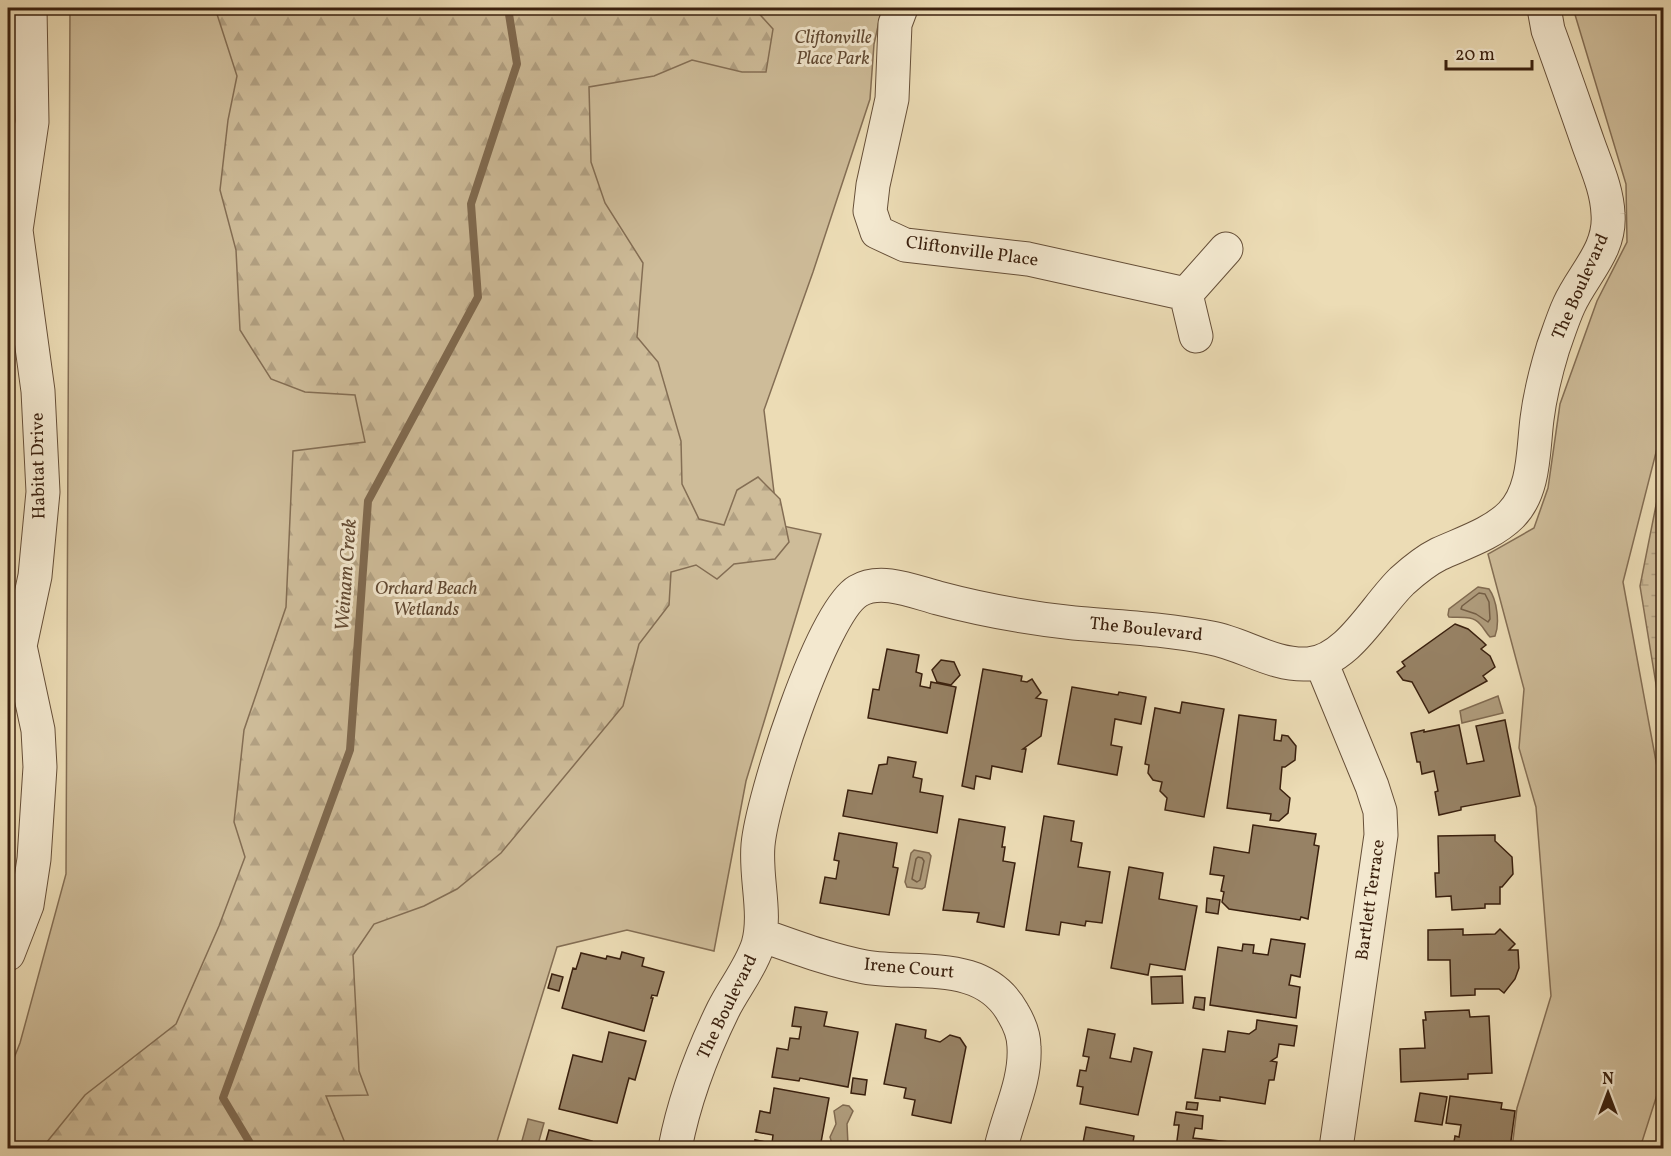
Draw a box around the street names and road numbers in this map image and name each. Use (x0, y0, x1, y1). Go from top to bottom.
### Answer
street label: Cliftonville Place (904, 230, 1040, 274)
street label: The Boulevard (1546, 230, 1616, 344)
street label: Habitat Drive (26, 412, 52, 520)
street label: The Boulevard (1088, 612, 1204, 648)
street label: Bartlett Terrace (1350, 838, 1392, 962)
street label: The Boulevard (692, 950, 764, 1064)
street label: Irene Court (863, 953, 955, 985)

